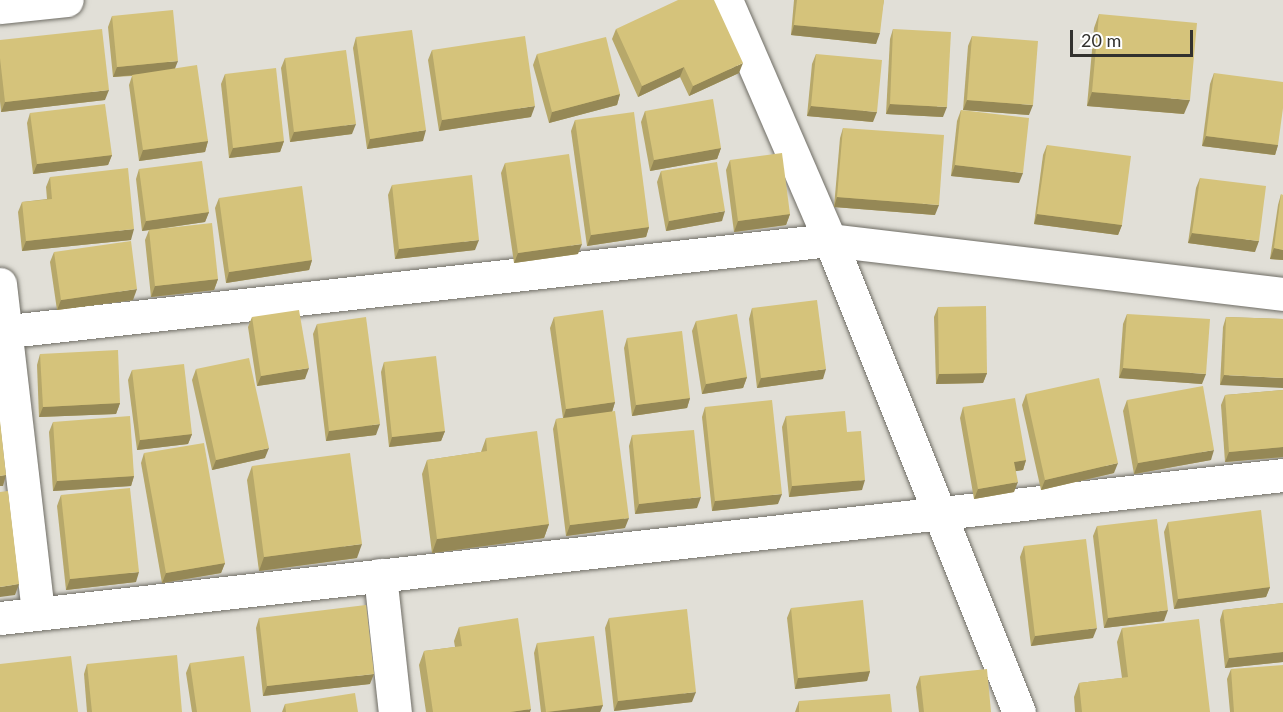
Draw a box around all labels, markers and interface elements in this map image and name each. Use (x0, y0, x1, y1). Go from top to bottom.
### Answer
scale bar (1073, 18, 1196, 56)
text: 20 m (1081, 29, 1121, 51)

